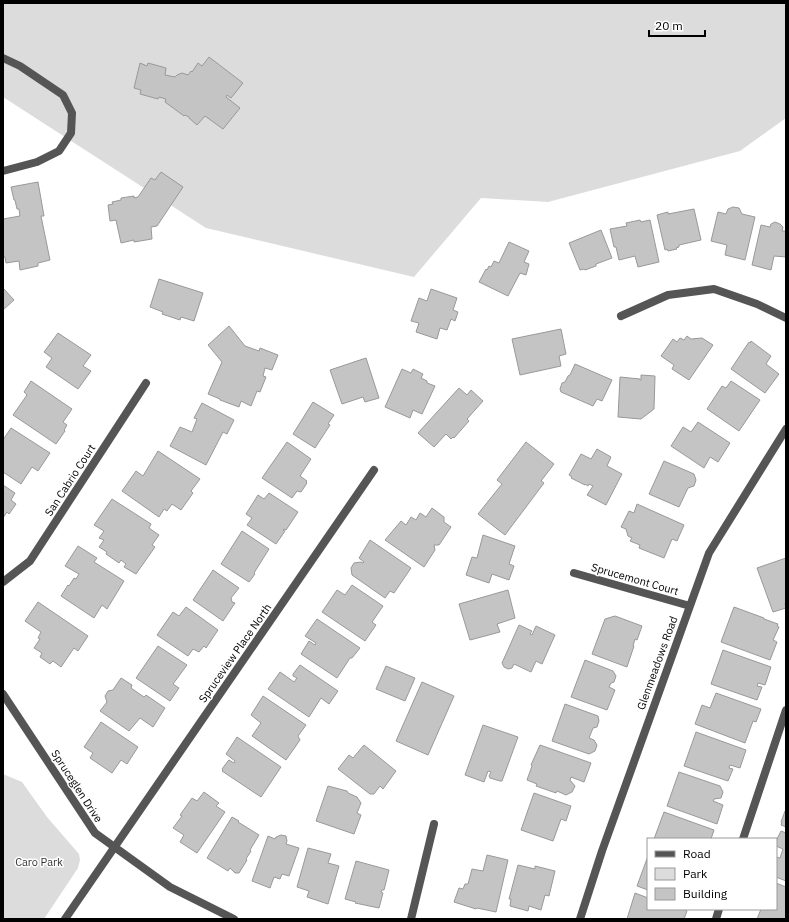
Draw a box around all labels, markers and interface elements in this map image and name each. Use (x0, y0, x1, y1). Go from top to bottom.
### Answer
scale bar (649, 12, 705, 38)
text: 20 m (655, 18, 683, 33)
street label: San Cabrio Court (42, 441, 99, 519)
street label: Sprucemont Court (590, 560, 680, 598)
street label: Spruceview Place North (196, 601, 274, 705)
street label: Glenmeadows Road (634, 614, 680, 712)
street label: Spruceglen Drive (48, 747, 106, 825)
legend (647, 838, 777, 910)
text: Road (683, 846, 711, 861)
park label: Caro Park (15, 855, 63, 869)
text: Park (683, 866, 708, 881)
text: Building (683, 886, 728, 901)

